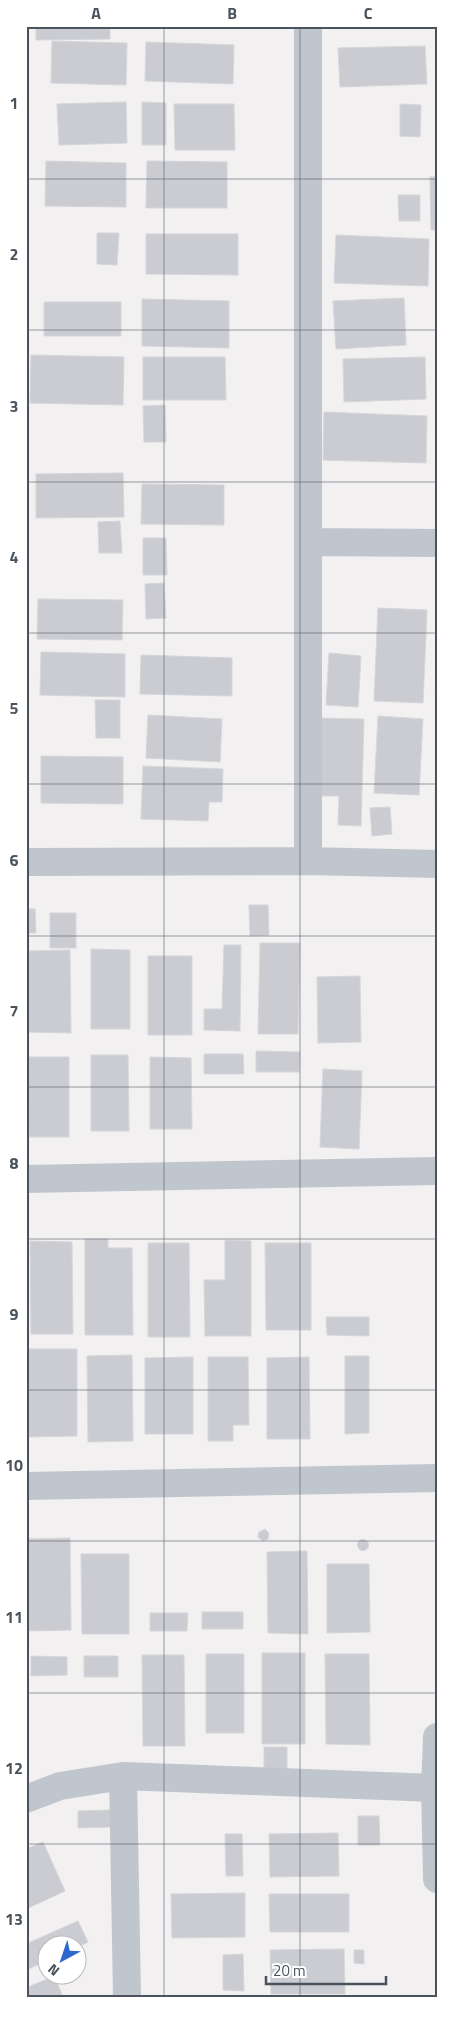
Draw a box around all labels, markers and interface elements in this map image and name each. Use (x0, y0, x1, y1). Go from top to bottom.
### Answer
text: A (91, 1, 101, 25)
text: B (227, 1, 237, 25)
text: C (364, 1, 373, 25)
text: 1 (10, 91, 18, 115)
text: 2 (10, 242, 18, 266)
text: 3 (10, 394, 18, 418)
text: 4 (10, 545, 19, 569)
text: 5 (10, 696, 19, 720)
text: 6 (10, 848, 19, 872)
text: 7 (10, 999, 18, 1023)
text: 8 (10, 1151, 19, 1175)
text: 9 (10, 1302, 19, 1326)
text: 10 (5, 1453, 23, 1477)
text: 11 (5, 1605, 23, 1629)
text: 12 (5, 1756, 23, 1780)
text: 13 (5, 1907, 23, 1931)
north arrow (38, 1936, 88, 1986)
scale bar (266, 1953, 386, 1985)
text: N (43, 1959, 64, 1982)
text: 20 m (273, 1959, 306, 1982)

